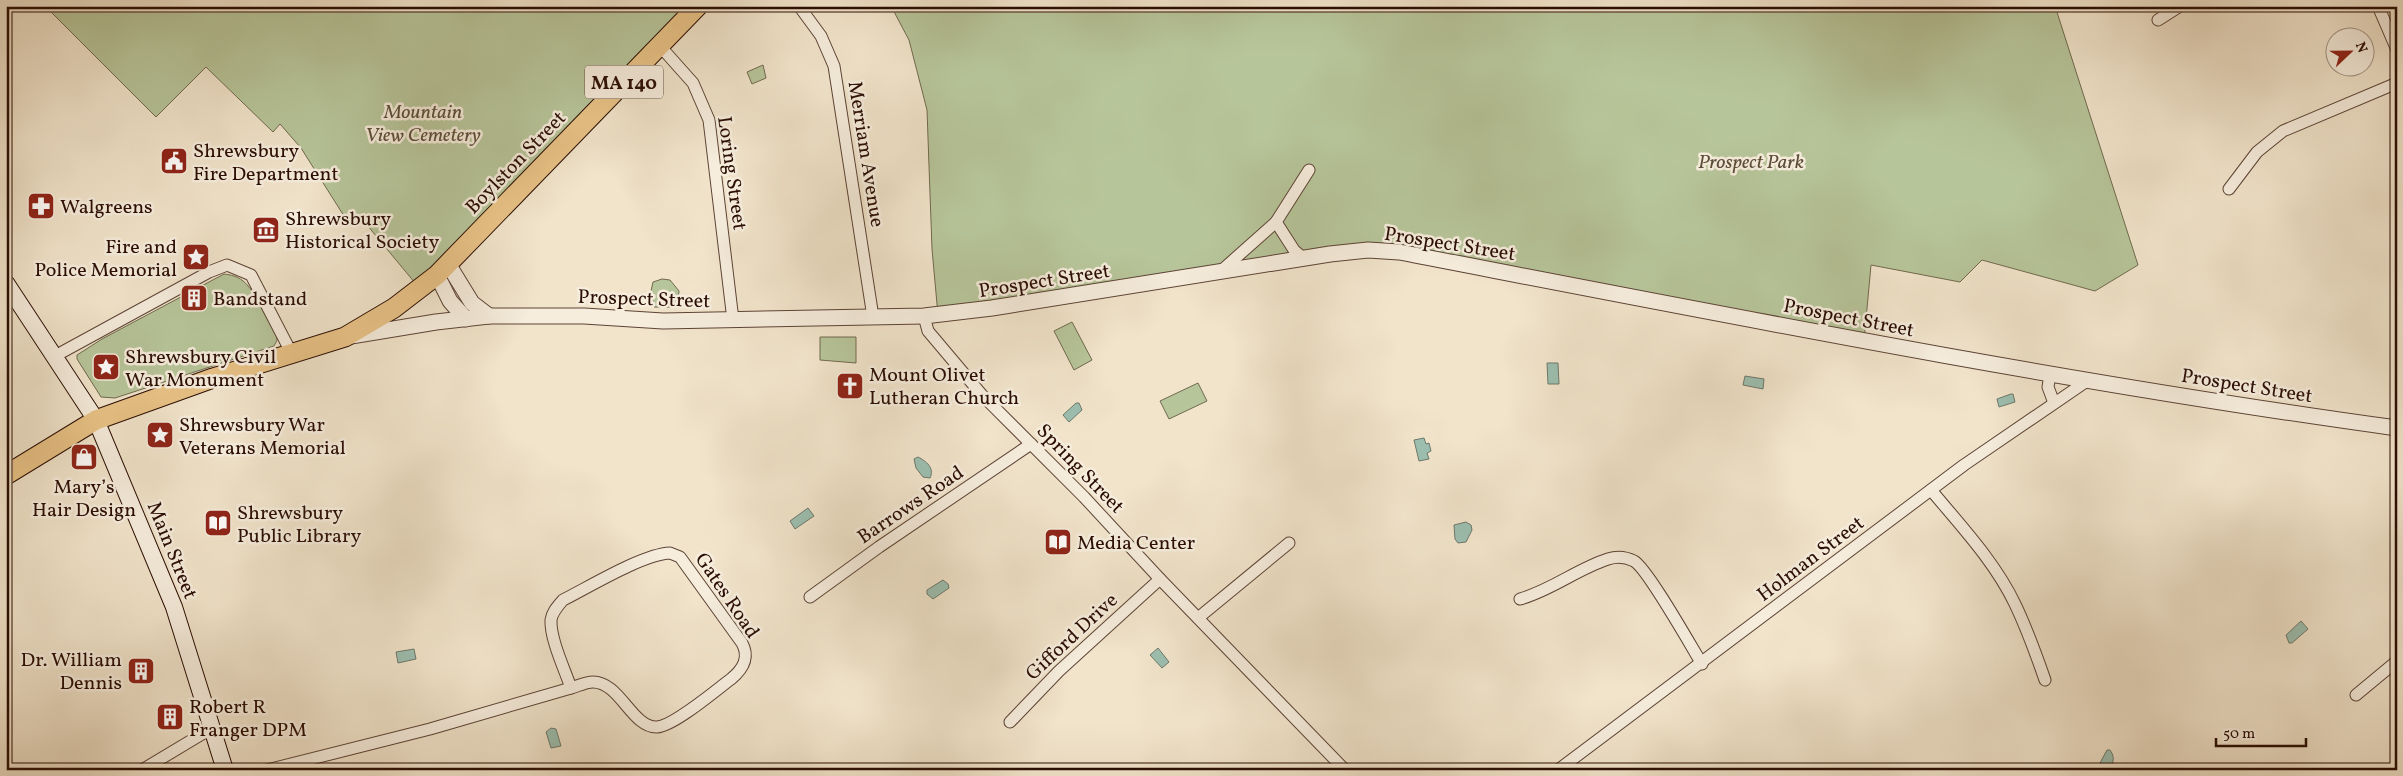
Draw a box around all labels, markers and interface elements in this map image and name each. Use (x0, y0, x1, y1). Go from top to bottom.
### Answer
north arrow (2326, 28, 2376, 78)
text: N (2350, 39, 2371, 56)
road number: MA 140 (585, 65, 663, 98)
street label: Merriam Avenue (840, 79, 890, 229)
park label: Mountain View Cemetery (365, 99, 481, 150)
street label: Boylston Street (460, 105, 573, 221)
street label: Loring Street (709, 114, 753, 232)
place label: Shrewsbury Fire Department (193, 138, 339, 189)
public building icon: Shrewsbury Fire Department (159, 146, 189, 176)
park label: Prospect Park (1698, 149, 1804, 177)
pharmacy icon: Walgreens (26, 191, 56, 221)
place label: Walgreens (60, 194, 153, 222)
place label: Shrewsbury Historical Society (285, 206, 440, 257)
museum icon: Shrewsbury Historical Society (251, 215, 281, 245)
street label: Prospect Street (1382, 221, 1517, 269)
place label: Fire and Police Memorial (35, 234, 177, 285)
place icon: Fire and Police Memorial (181, 242, 211, 272)
street label: Prospect Street (977, 258, 1112, 306)
building icon: Bandstand (179, 283, 209, 313)
street label: Prospect Street (577, 284, 711, 316)
place label: Bandstand (213, 286, 307, 314)
street label: Prospect Street (1781, 293, 1916, 345)
place label: Shrewsbury Civil War Monument (125, 344, 276, 395)
place icon: Shrewsbury Civil War Monument (91, 352, 121, 382)
place label: Mount Olivet Lutheran Church (869, 362, 1019, 413)
street label: Prospect Street (2179, 363, 2314, 411)
church icon: Mount Olivet Lutheran Church (835, 371, 865, 401)
place label: Shrewsbury War Veterans Memorial (179, 412, 346, 463)
street label: Spring Street (1029, 418, 1130, 521)
place icon: Shrewsbury War Veterans Memorial (145, 420, 175, 450)
shop icon: Mary’s Hair Design (69, 442, 99, 472)
street label: Barrows Road (852, 460, 970, 552)
place label: Mary’s Hair Design (32, 474, 136, 525)
street label: Main Street (139, 498, 203, 604)
place label: Shrewsbury Public Library (237, 500, 361, 551)
library icon: Shrewsbury Public Library (203, 508, 233, 538)
street label: Holman Street (1752, 510, 1871, 609)
library icon: Media Center (1043, 527, 1073, 557)
place label: Media Center (1077, 530, 1195, 558)
street label: Gates Road (687, 548, 765, 645)
street label: Gifford Drive (1020, 587, 1125, 688)
place label: Dr. William Dennis (21, 647, 122, 698)
building icon: Dr. William Dennis (126, 656, 156, 686)
place label: Robert R Franger DPM (189, 694, 307, 745)
building icon: Robert R Franger DPM (155, 702, 185, 732)
scale bar (2216, 716, 2306, 748)
text: 50 m (2223, 724, 2255, 745)

